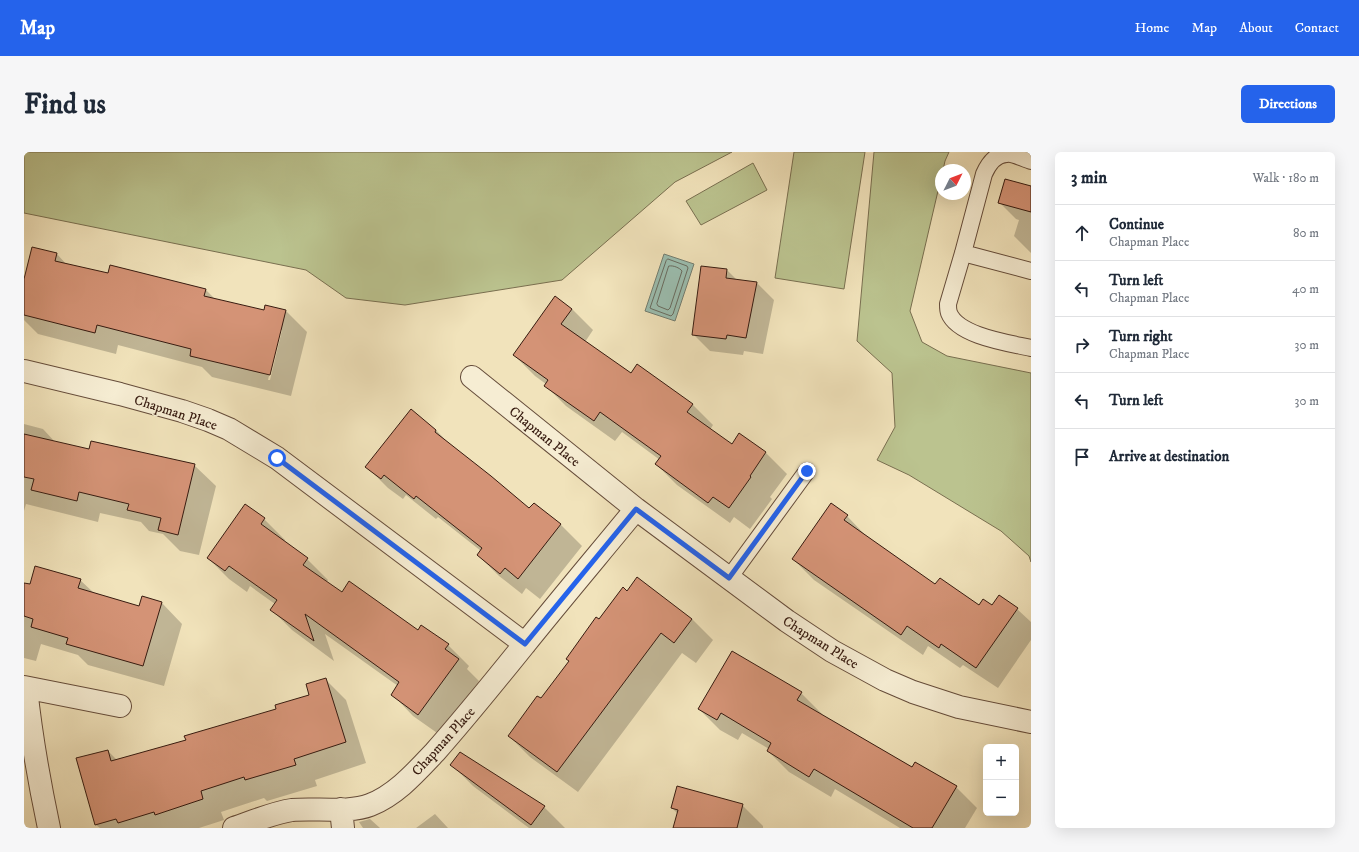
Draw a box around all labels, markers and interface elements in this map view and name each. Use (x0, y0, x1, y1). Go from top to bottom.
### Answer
text: Map (20, 17, 55, 40)
text: Home (1135, 19, 1169, 37)
text: Map (1191, 19, 1217, 37)
text: About (1239, 19, 1273, 37)
text: Contact (1295, 19, 1339, 37)
button: Directions (1241, 85, 1335, 123)
text: Find us (24, 87, 106, 122)
north arrow (935, 164, 971, 200)
text: 3 min (1071, 167, 1107, 189)
text: Walk · 180 m (1252, 170, 1319, 186)
text: Continue (1109, 215, 1164, 234)
icon: ahead (1071, 222, 1093, 244)
text: 80 m (1293, 225, 1319, 241)
text: Chapman Place (1109, 234, 1189, 250)
text: Turn left (1109, 271, 1163, 290)
icon: left (1071, 278, 1093, 300)
text: 40 m (1292, 281, 1319, 297)
text: Chapman Place (1109, 290, 1189, 306)
text: Turn right (1109, 327, 1172, 346)
icon: right (1071, 334, 1093, 356)
text: 30 m (1295, 337, 1319, 353)
text: Chapman Place (1109, 346, 1189, 362)
icon: left (1071, 390, 1093, 412)
street label: Chapman Place (132, 391, 220, 435)
text: Turn left (1109, 391, 1163, 410)
text: 30 m (1295, 393, 1319, 409)
street label: Chapman Place (505, 403, 584, 471)
icon: arrive (1071, 446, 1093, 468)
text: Arrive at destination (1109, 447, 1229, 466)
route start (268, 449, 286, 467)
route end (798, 462, 816, 480)
street label: Chapman Place (779, 612, 862, 673)
street label: Chapman Place (408, 703, 479, 780)
map controls (983, 744, 1019, 816)
button: + (983, 744, 1019, 780)
button: − (983, 780, 1019, 816)

